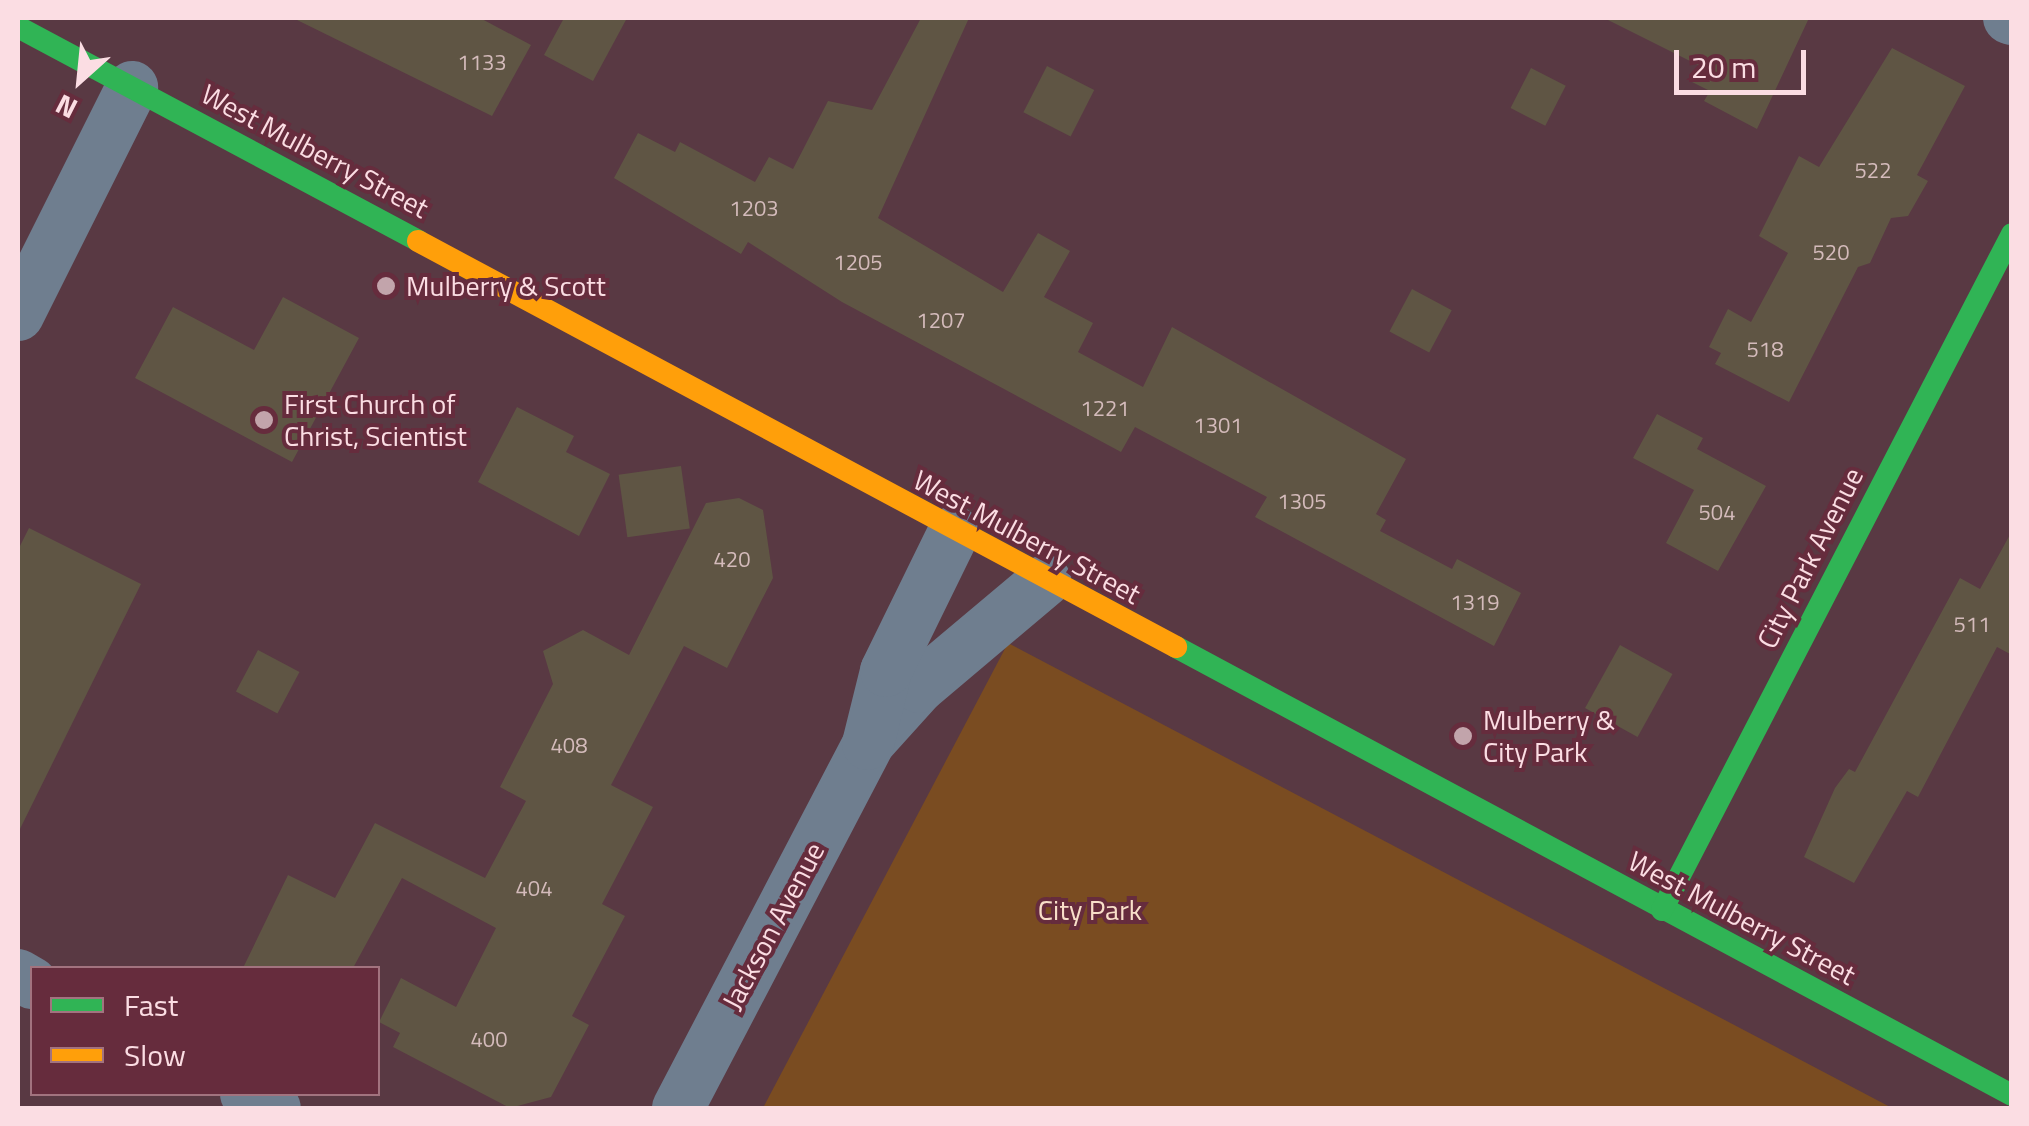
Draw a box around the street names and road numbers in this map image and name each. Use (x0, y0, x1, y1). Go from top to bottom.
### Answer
street label: West Mulberry Street (196, 77, 434, 225)
street label: City Park Avenue (1750, 462, 1870, 654)
street label: West Mulberry Street (908, 463, 1146, 611)
street label: Jackson Avenue (715, 837, 831, 1015)
street label: West Mulberry Street (1623, 844, 1861, 992)

